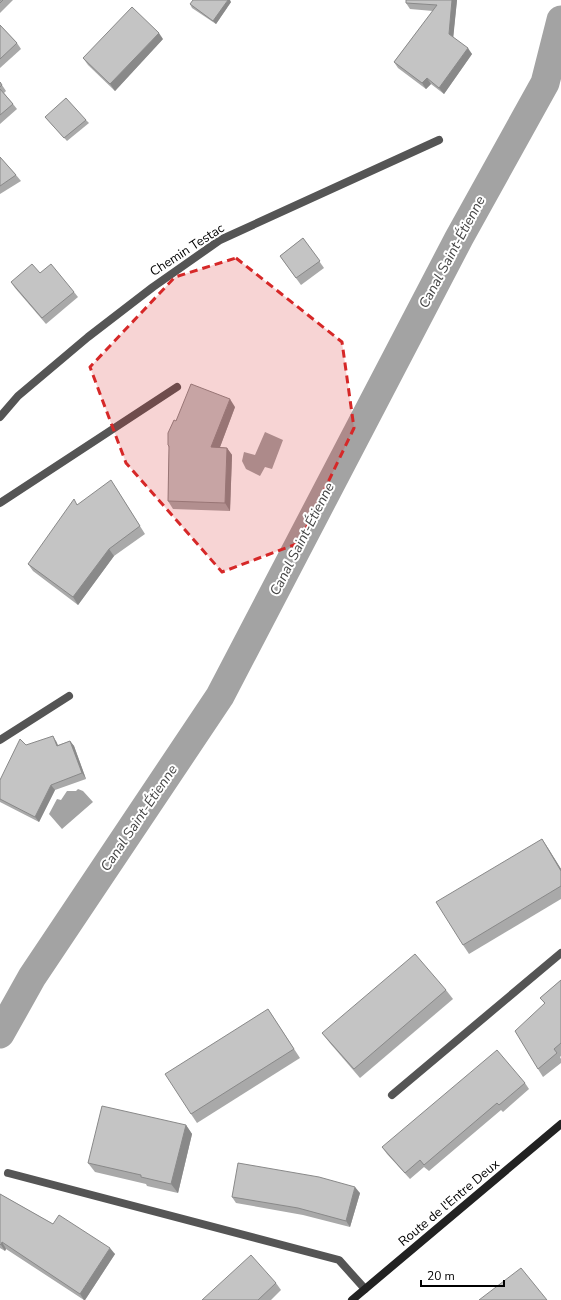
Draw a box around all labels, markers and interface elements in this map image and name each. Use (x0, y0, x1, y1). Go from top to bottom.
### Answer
water label: Canal Saint-Étienne (414, 192, 490, 312)
street label: Chemin Testac (146, 219, 228, 281)
water label: Canal Saint-Étienne (265, 479, 339, 599)
water label: Canal Saint-Étienne (96, 761, 182, 875)
street label: Route de l'Entre Deux (395, 1155, 504, 1251)
scale bar (421, 1262, 504, 1288)
text: 20 m (427, 1268, 455, 1284)

